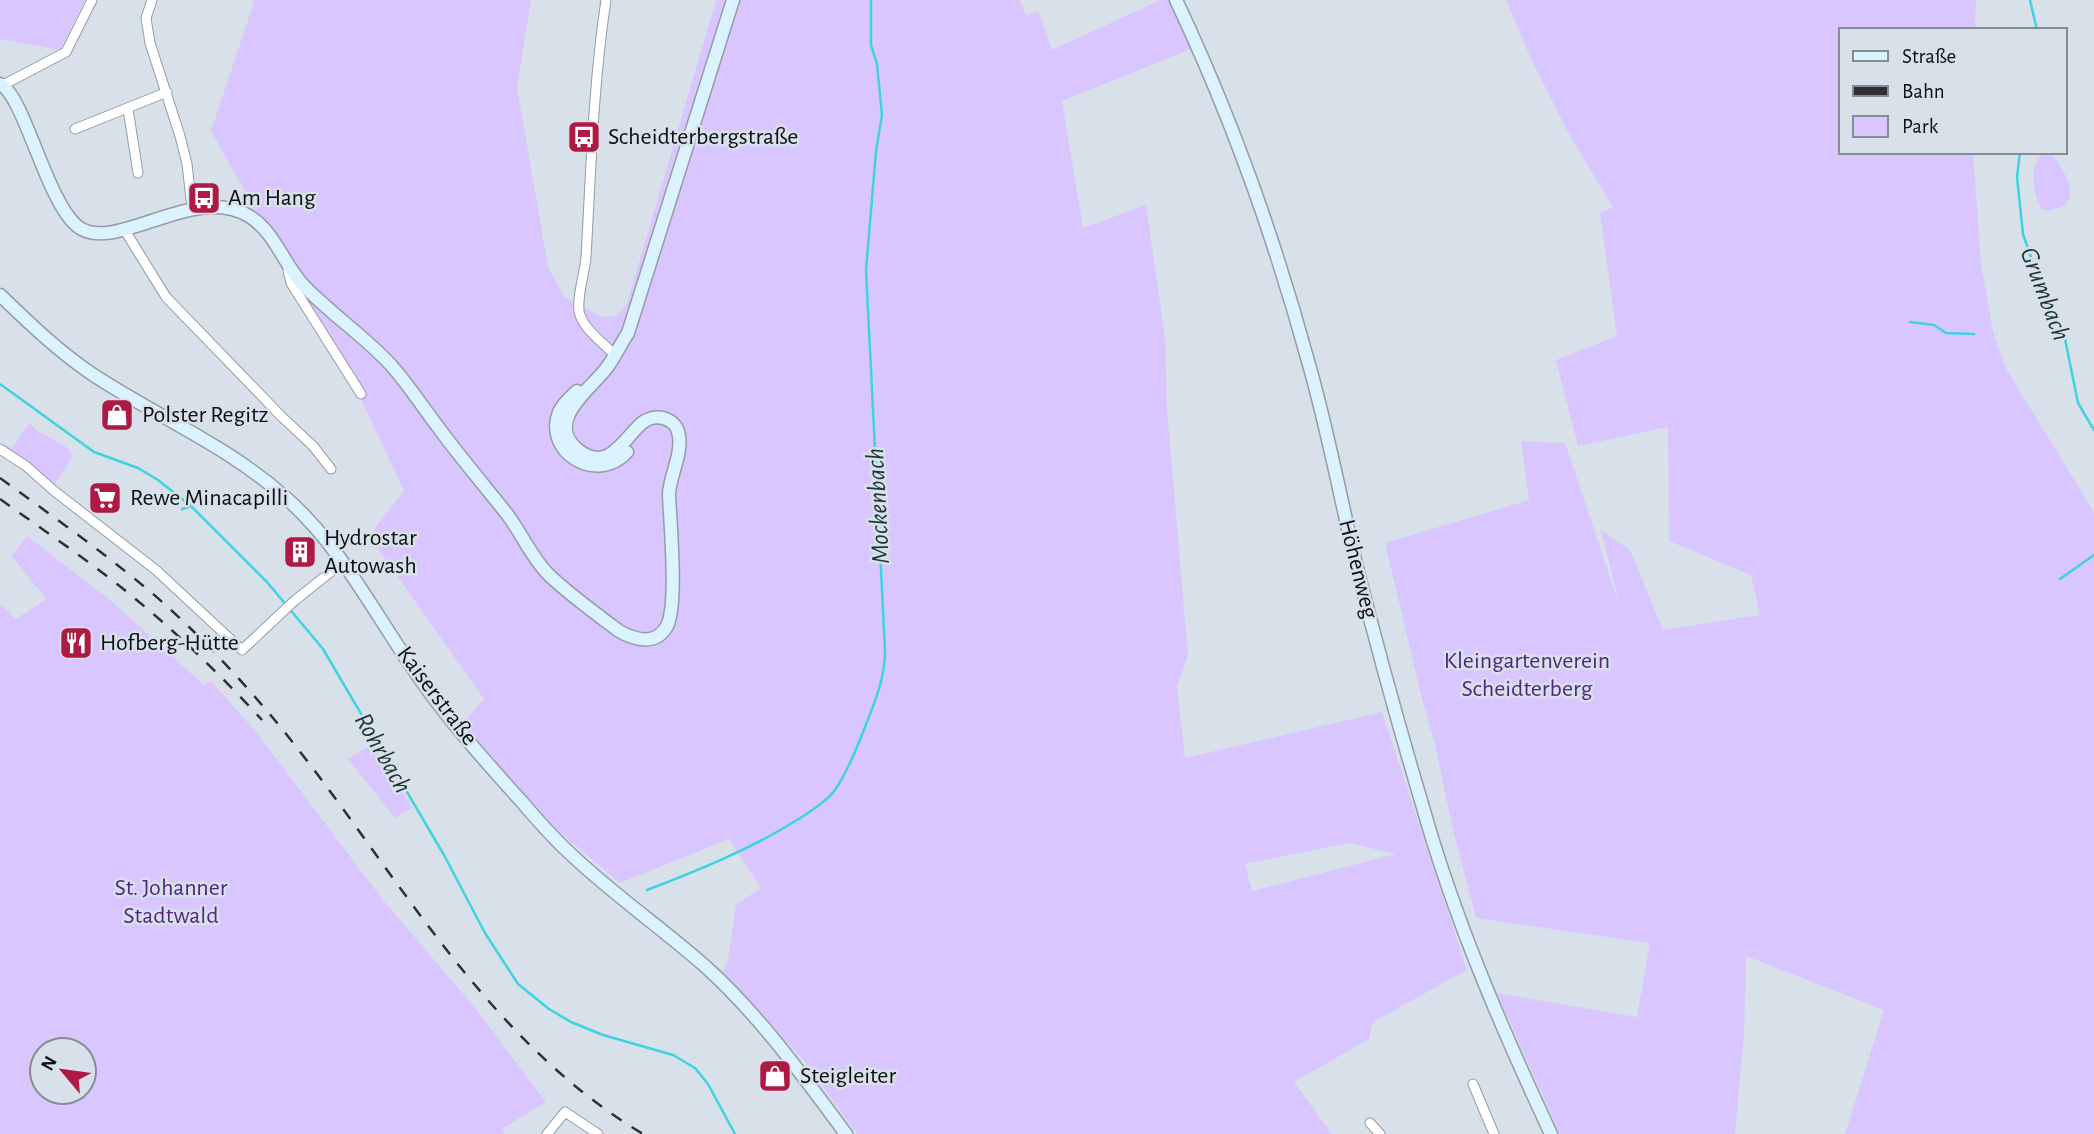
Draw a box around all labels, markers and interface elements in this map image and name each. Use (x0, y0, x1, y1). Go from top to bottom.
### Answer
legend (1839, 28, 2066, 154)
text: Straße (1902, 46, 1956, 67)
text: Bahn (1902, 81, 1945, 102)
text: Park (1902, 116, 1939, 137)
bus stop icon: Scheidterbergstraße (565, 118, 603, 156)
place label: Scheidterbergstraße (608, 125, 798, 149)
bus stop icon: Am Hang (185, 179, 223, 217)
place label: Am Hang (228, 186, 316, 210)
water label: Grumbach (2015, 244, 2075, 344)
shop icon: Polster Regitz (98, 396, 136, 434)
place label: Polster Regitz (142, 403, 269, 427)
water label: Mockenbach (862, 447, 894, 565)
supermarket icon: Rewe Minacapilli (86, 479, 124, 517)
place label: Rewe Minacapilli (130, 486, 288, 510)
street label: Höhenweg (1334, 517, 1382, 621)
place label: Hydrostar Autowash (324, 526, 417, 578)
building icon: Hydrostar Autowash (281, 533, 319, 571)
restaurant icon: Hofberg-Hütte (57, 624, 95, 662)
place label: Hofberg-Hütte (100, 631, 239, 655)
street label: Kaiserstraße (392, 642, 482, 750)
park label: Kleingartenverein Scheidterberg (1444, 649, 1610, 701)
water label: Rohrbach (350, 708, 416, 798)
park label: St. Johanner Stadtwald (114, 876, 228, 928)
north arrow (28, 1036, 98, 1106)
text: N (38, 1053, 61, 1074)
shop icon: Steigleiter (756, 1057, 794, 1095)
place label: Steigleiter (800, 1064, 896, 1088)

